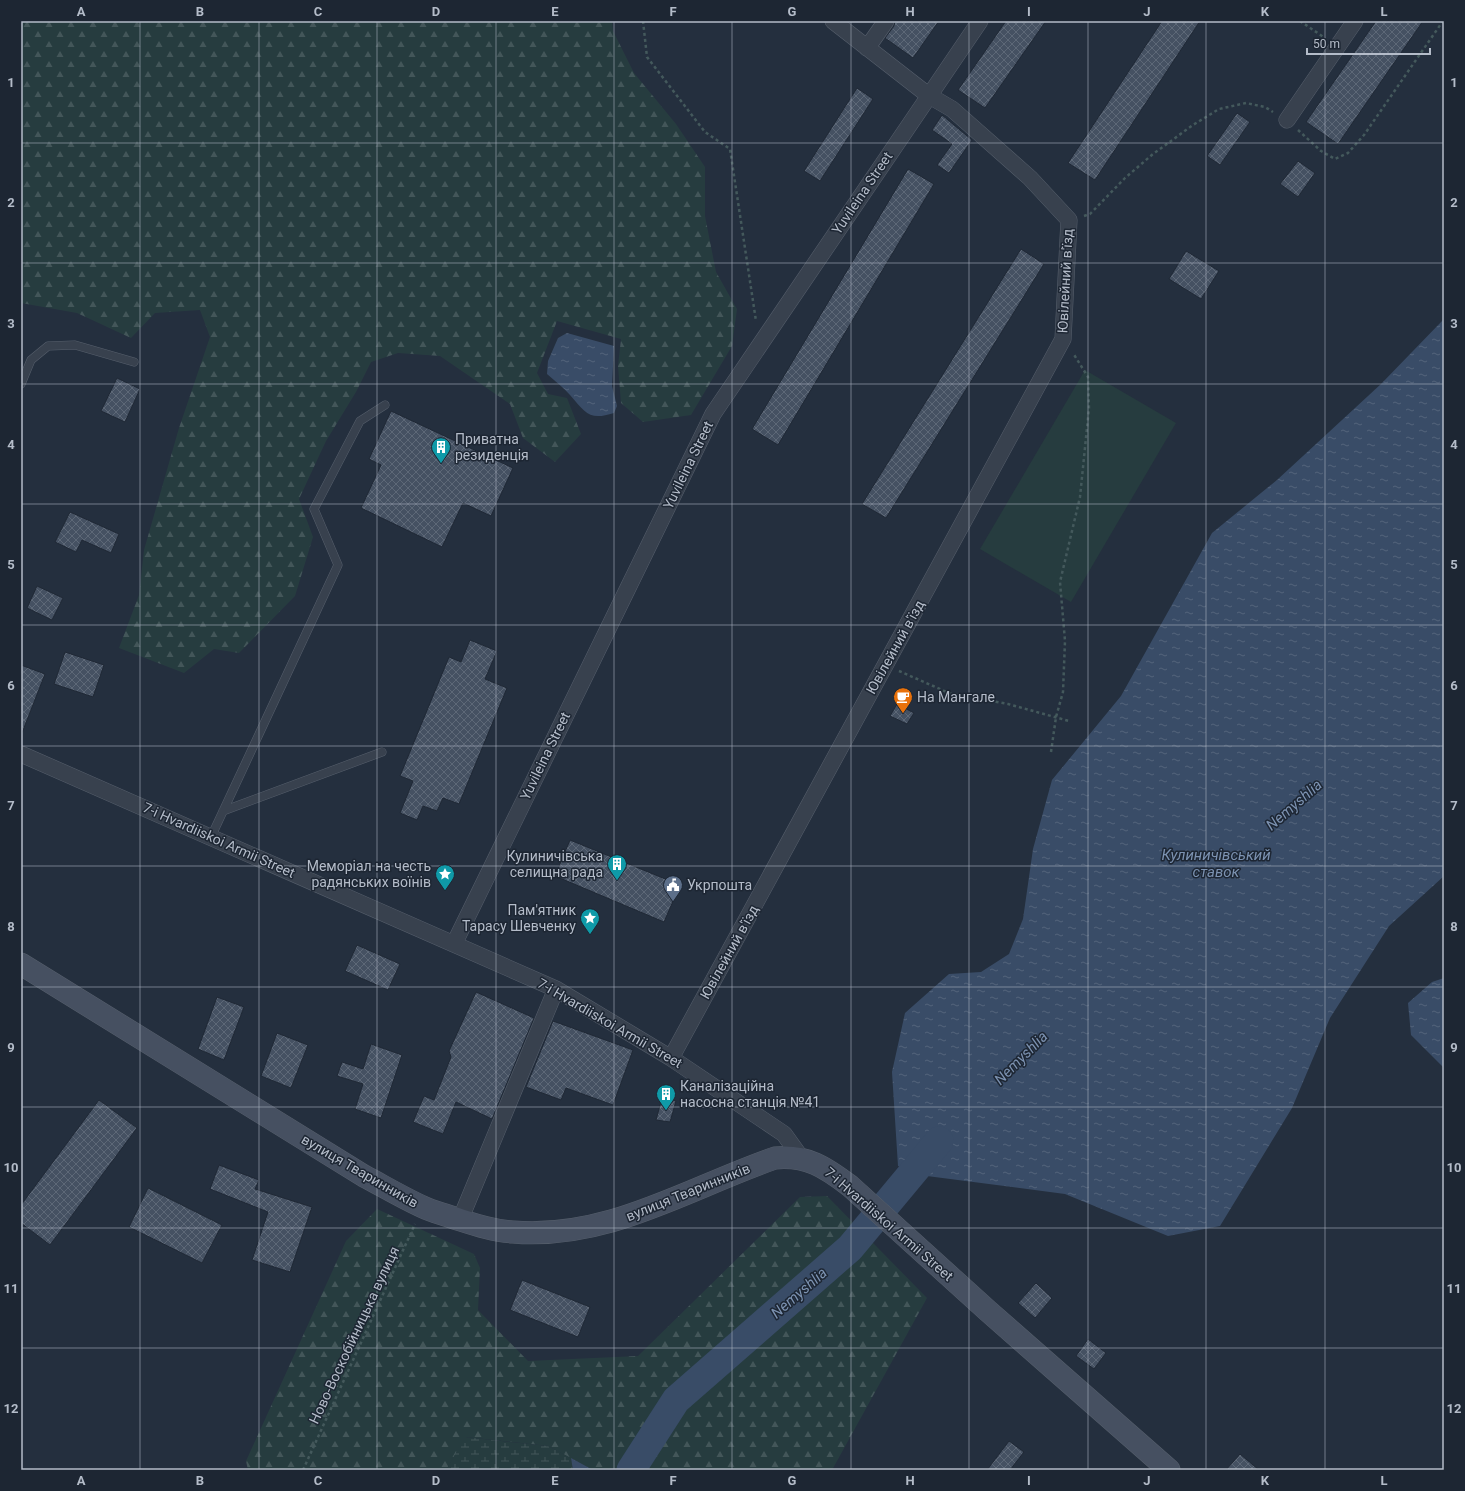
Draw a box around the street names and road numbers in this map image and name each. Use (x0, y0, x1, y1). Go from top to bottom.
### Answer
street label: Yuvileina Street (829, 148, 896, 237)
street label: Ювілейний в'їзд (1054, 228, 1076, 334)
street label: Yuvileina Street (660, 418, 716, 512)
street label: Ювілейний в'їзд (863, 597, 928, 697)
street label: Yuvileina Street (517, 709, 573, 803)
street label: 7-i Hvardiiskoi Armii Street (140, 799, 298, 881)
street label: Ювілейний в'їзд (697, 902, 762, 1002)
street label: 7-i Hvardiiskoi Armii Street (535, 975, 686, 1071)
street label: вулиця Тваринників (299, 1131, 421, 1211)
street label: вулиця Тваринників (624, 1160, 752, 1224)
street label: 7-i Hvardiiskoi Armii Street (822, 1164, 957, 1284)
street label: Ново-Воскобійницька вулиця (306, 1244, 402, 1426)

